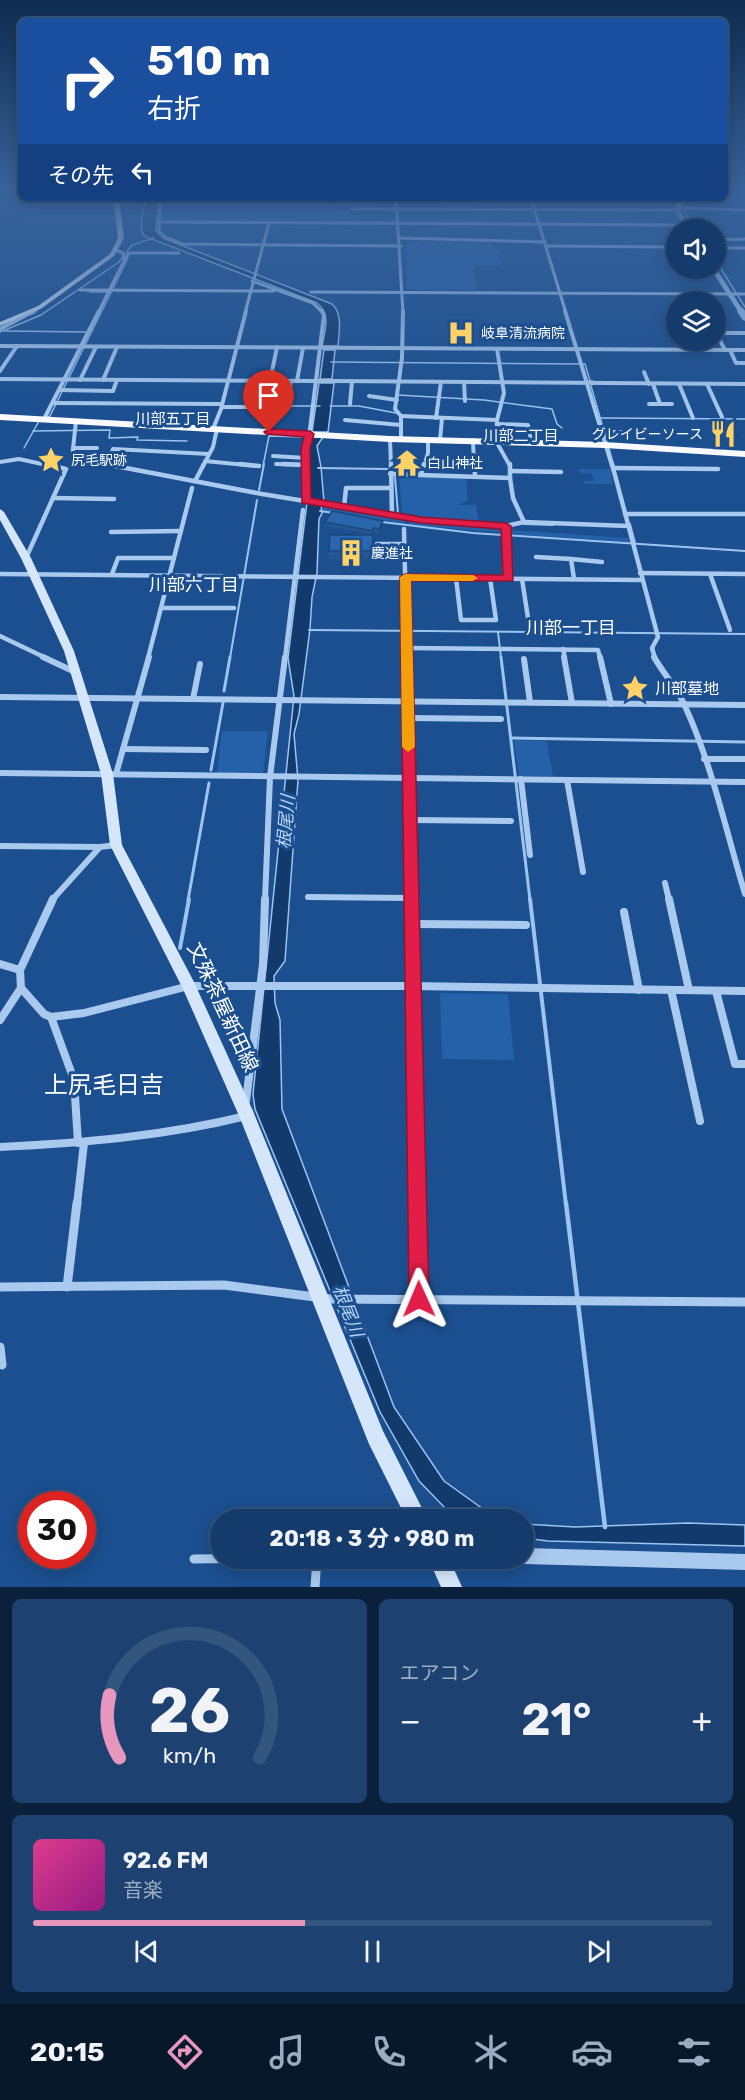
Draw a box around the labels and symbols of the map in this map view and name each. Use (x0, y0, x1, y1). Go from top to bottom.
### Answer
hospital icon: 岐阜清流病院 (446, 318, 476, 348)
place label: 岐阜清流病院 (481, 325, 565, 342)
pin (243, 370, 294, 432)
district label: 川部五丁目 (135, 410, 211, 428)
restaurant icon: グレイビーソース (708, 419, 738, 449)
place label: グレイビーソース (592, 426, 703, 443)
district label: 川部二丁目 (483, 427, 559, 445)
place icon: 尻毛駅跡 (36, 445, 66, 475)
temple icon: 白山神社 (392, 448, 422, 478)
place label: 尻毛駅跡 (71, 452, 127, 469)
place label: 白山神社 (427, 455, 483, 472)
building icon: 慶進社 (336, 538, 366, 568)
place label: 慶進社 (371, 545, 413, 562)
district label: 川部六丁目 (149, 574, 239, 596)
district label: 川部一丁目 (526, 617, 616, 639)
place icon: 川部墓地 (620, 673, 650, 703)
place label: 川部墓地 (655, 679, 719, 698)
water label: 根尾川 (273, 792, 299, 850)
street label: 文殊茶屋新田線 (183, 938, 263, 1076)
district label: 上尻毛日吉 (44, 1071, 164, 1099)
position arrow (387, 1267, 451, 1331)
water label: 根尾川 (328, 1282, 369, 1342)
speed limit sign: 30 (18, 1491, 96, 1569)

